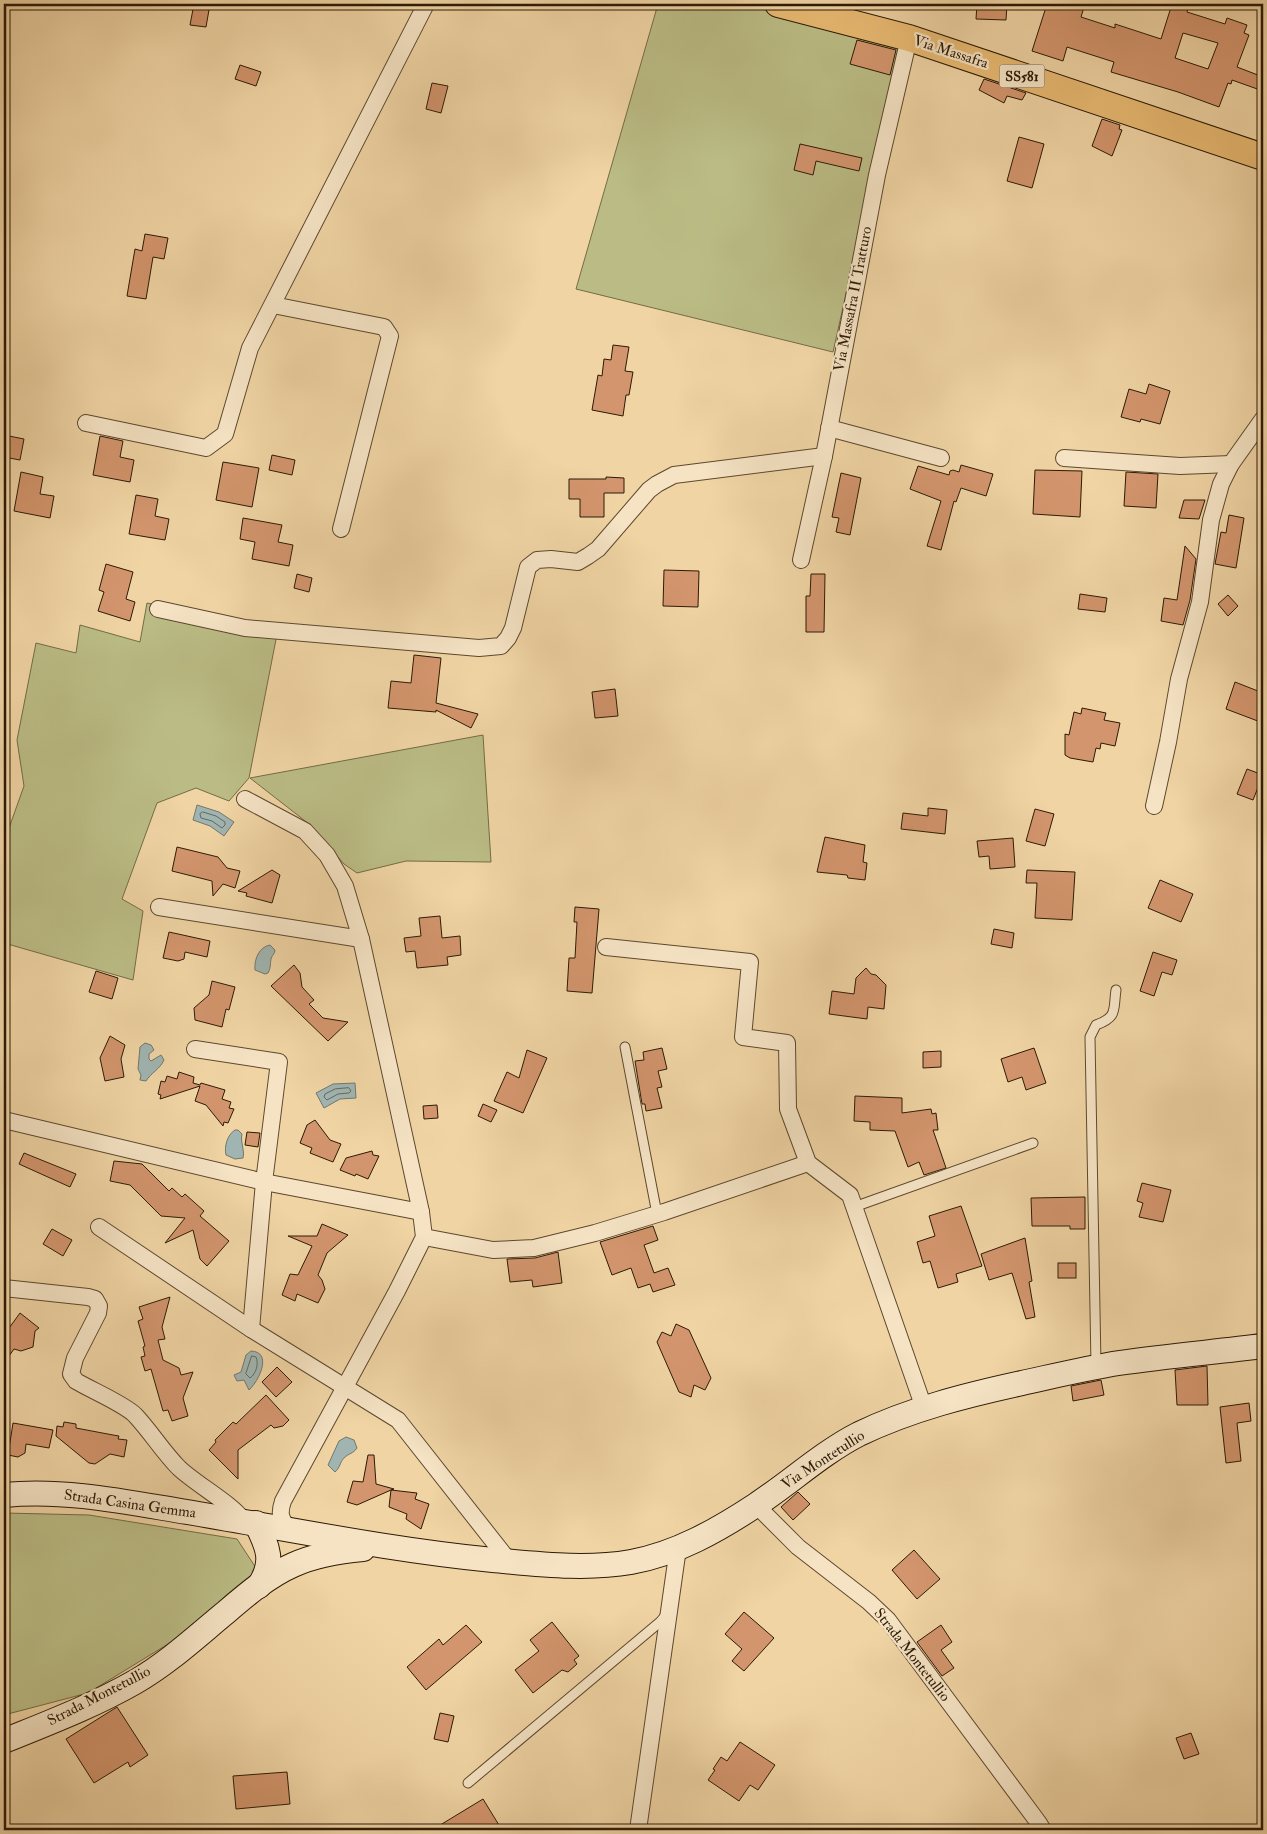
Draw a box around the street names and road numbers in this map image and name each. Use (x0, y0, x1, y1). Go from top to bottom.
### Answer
street label: Via Massafra (911, 31, 992, 73)
road number: SS581 (1000, 64, 1044, 88)
street label: Via Massafra II Tratturo (830, 225, 876, 373)
street label: Via Montetullio (778, 1426, 868, 1494)
street label: Strada Casina Gemma (63, 1485, 198, 1523)
street label: Strada Montetullio (870, 1604, 954, 1706)
street label: Strada Montetullio (44, 1662, 154, 1730)

